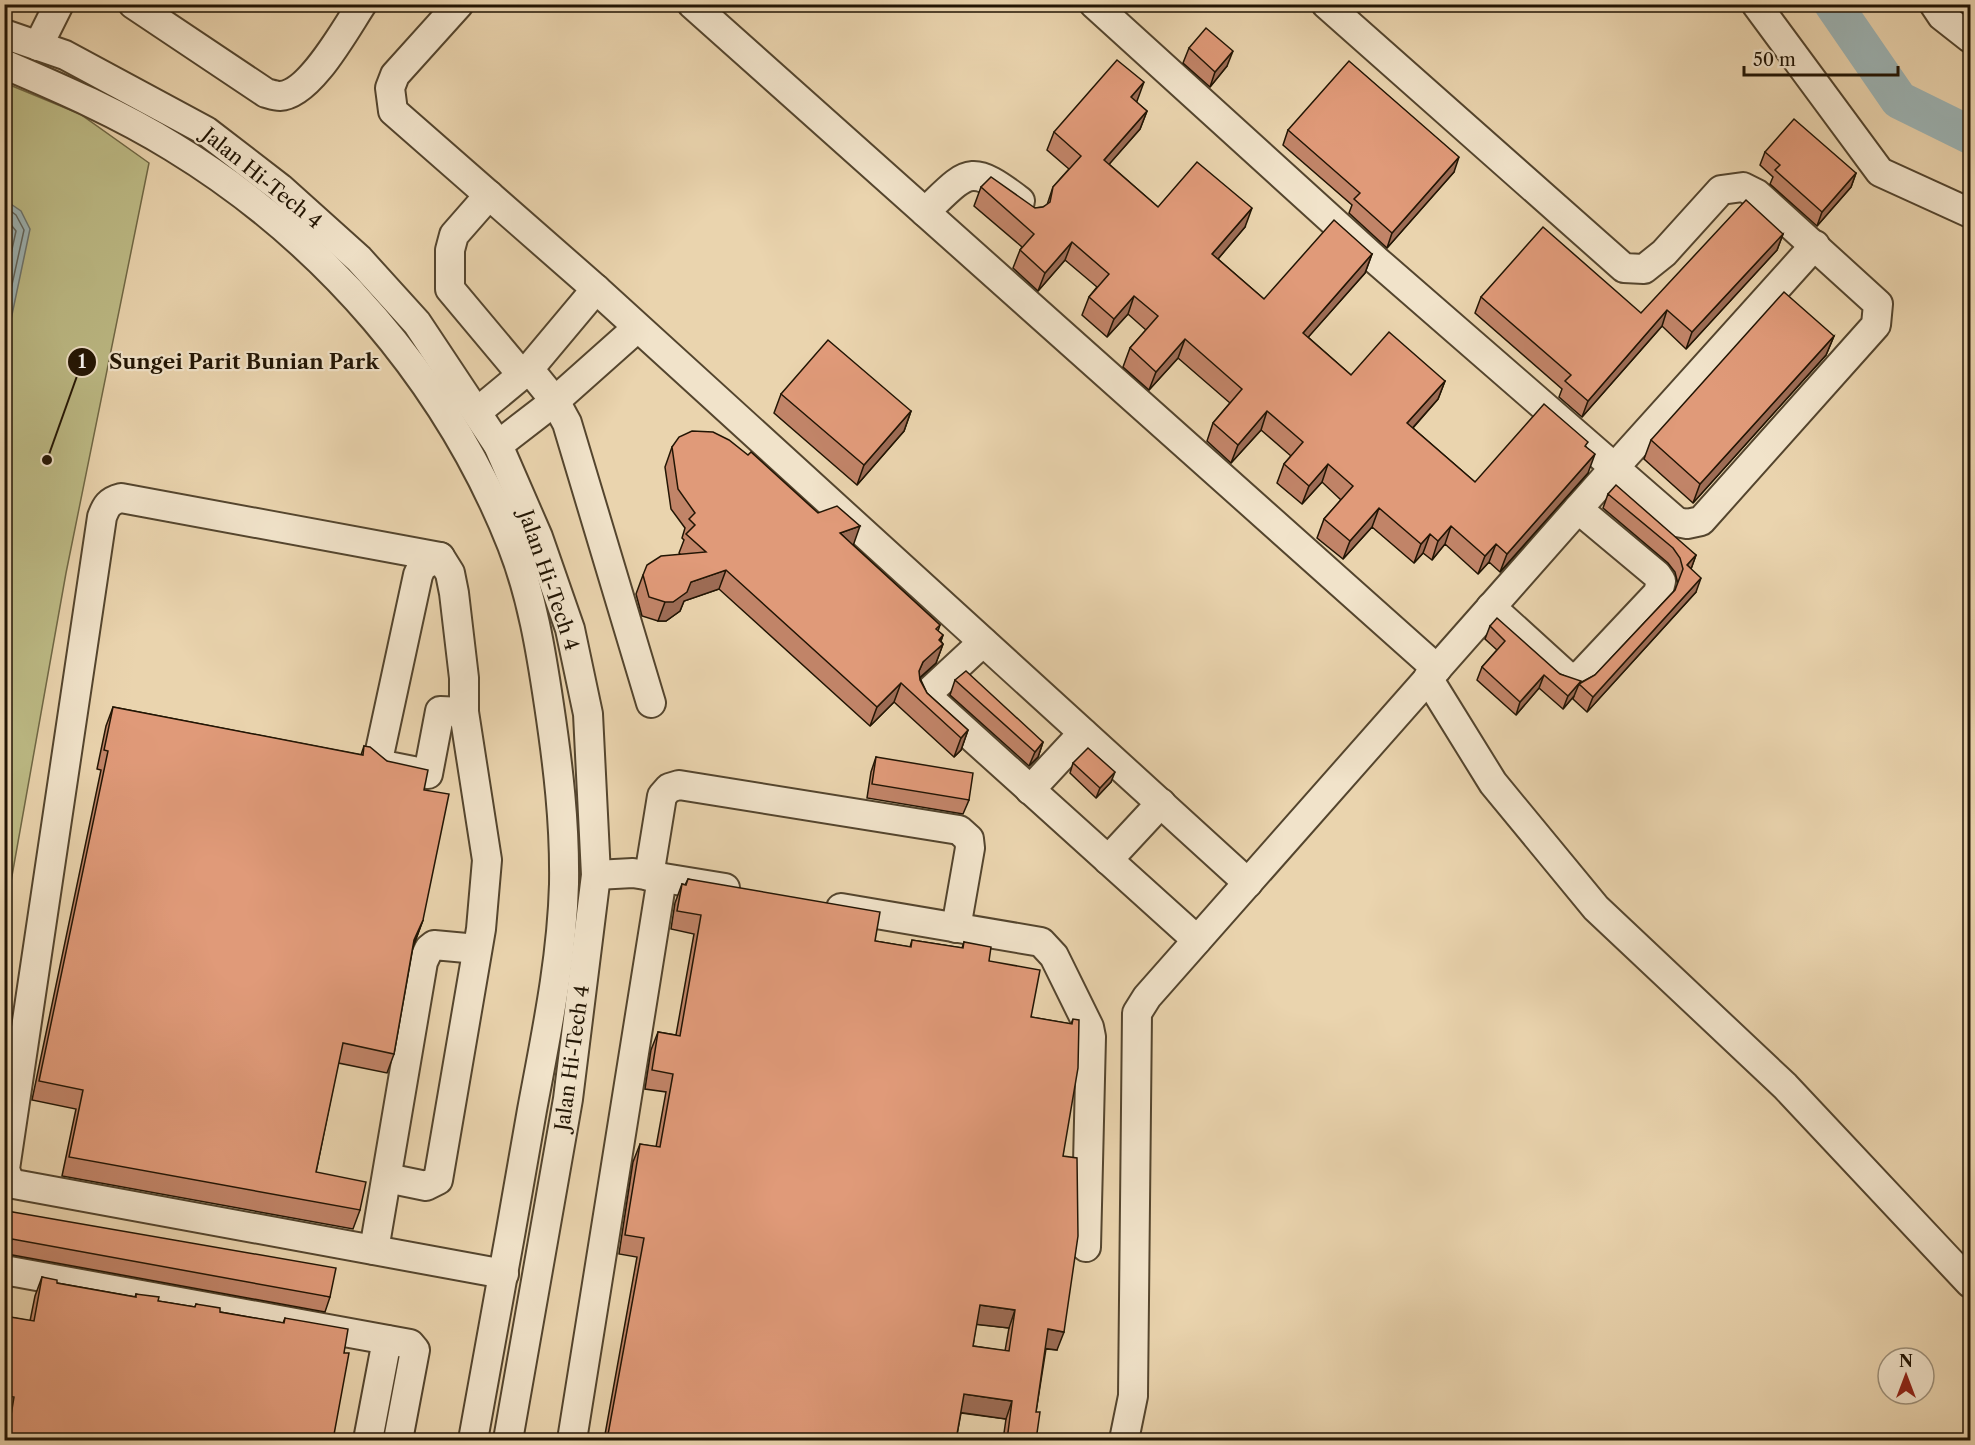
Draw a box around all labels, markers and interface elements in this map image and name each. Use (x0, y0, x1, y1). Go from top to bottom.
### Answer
scale bar (1744, 39, 1898, 77)
text: 50 m (1753, 49, 1796, 71)
street label: Jalan Hi-Tech 4 (195, 121, 327, 233)
callout: Sungei Parit Bunian Park (67, 342, 391, 381)
text: Sungei Parit Bunian Park (109, 349, 380, 374)
text: 1 (78, 351, 86, 373)
street label: Jalan Hi-Tech 4 (513, 504, 584, 653)
street label: Jalan Hi-Tech 4 (549, 984, 594, 1135)
north arrow (1876, 1346, 1936, 1406)
text: N (1899, 1351, 1913, 1371)

